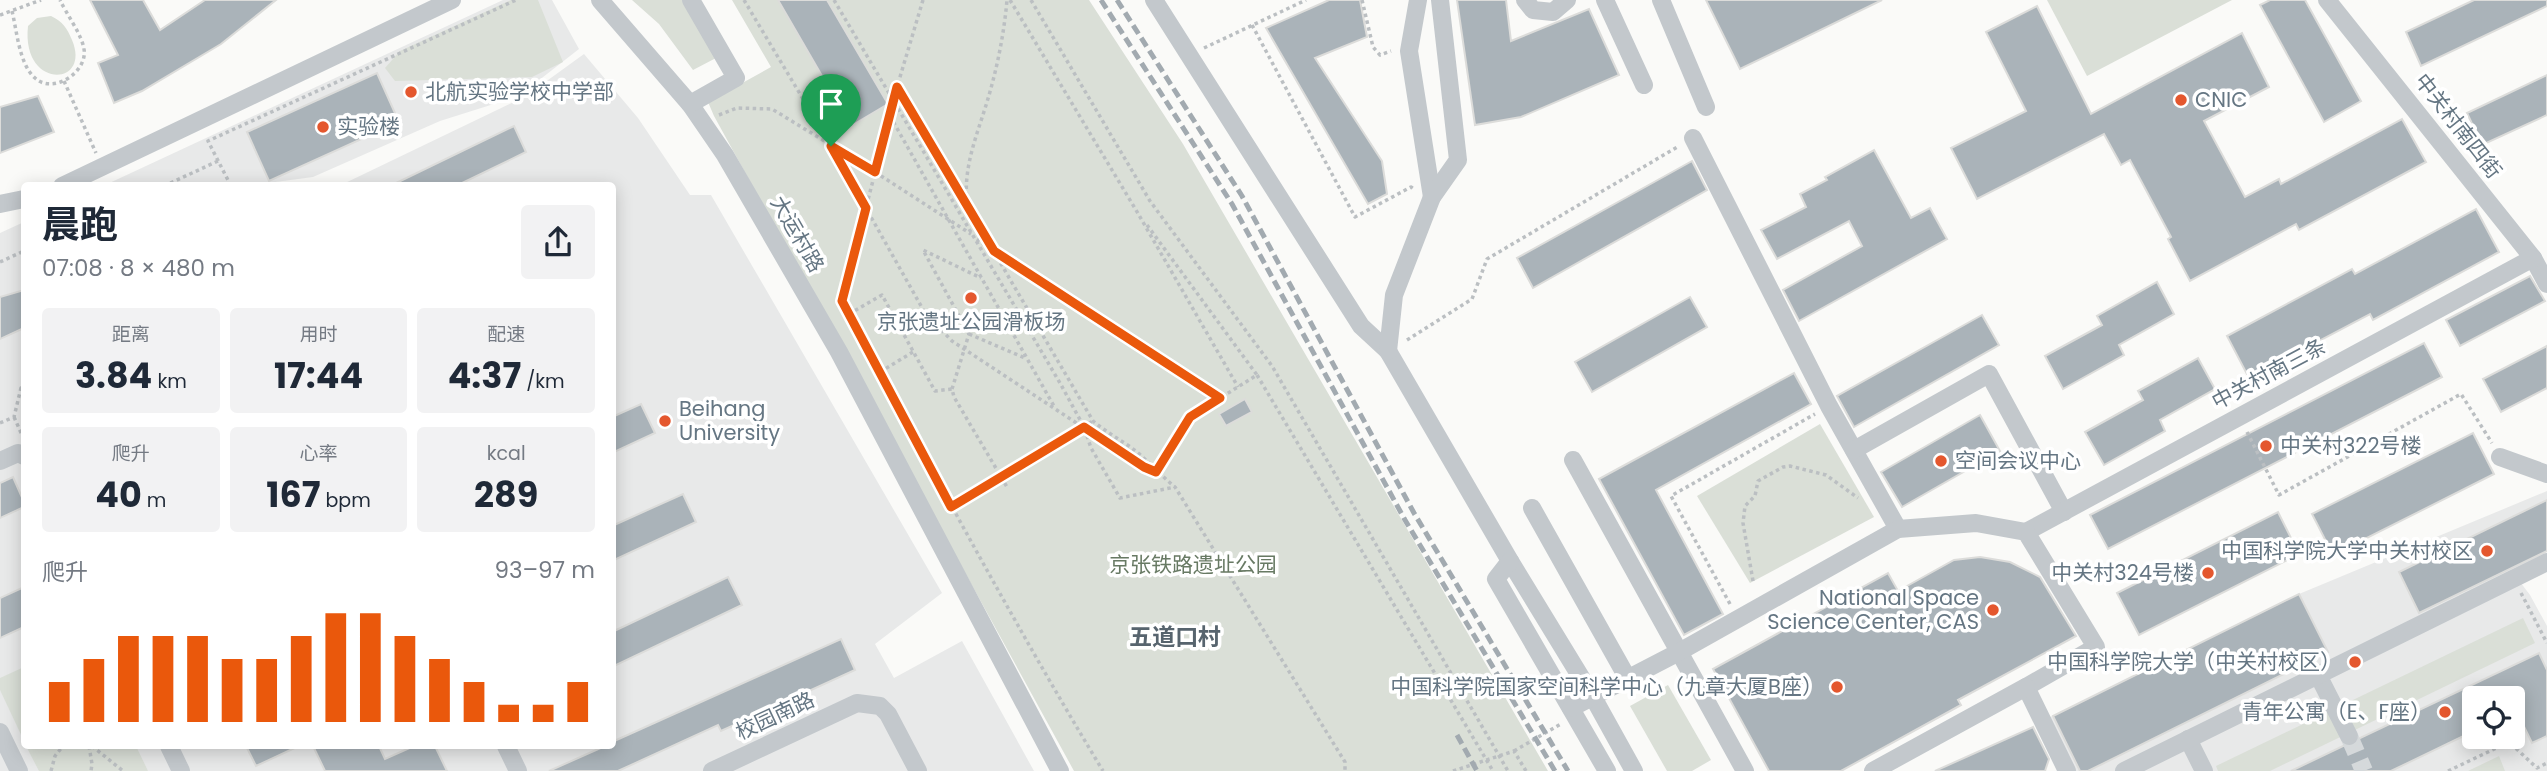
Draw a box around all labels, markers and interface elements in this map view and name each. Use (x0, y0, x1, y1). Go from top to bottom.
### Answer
street label: 中关村南四街 (2408, 67, 2509, 184)
pin (801, 74, 861, 146)
place label: 北航实验学校中学部 (425, 77, 614, 106)
marker: 北航实验学校中学部 (403, 84, 419, 100)
icon: arrive (812, 85, 850, 123)
place label: CNIC (2195, 85, 2247, 114)
marker: CNIC (2173, 92, 2189, 108)
place label: 实验楼 (337, 112, 400, 141)
marker: 实验楼 (315, 119, 331, 135)
street label: 大运村路 (764, 190, 831, 277)
text: 晨跑 (42, 198, 118, 251)
button: share (521, 205, 595, 279)
text: 07:08 · 8 × 480 m (42, 252, 235, 284)
marker: 京张遗址公园滑板场 (963, 290, 979, 306)
place label: 京张遗址公园滑板场 (877, 307, 1066, 336)
text: 距离 (112, 321, 150, 348)
text: 用时 (299, 321, 338, 348)
text: 配速 (487, 321, 525, 348)
street label: 中关村南三条 (2206, 331, 2331, 416)
text: 3.84 (75, 351, 152, 400)
text: 17:44 (274, 351, 363, 400)
text: 4:37 (448, 351, 521, 400)
text: km (152, 368, 187, 395)
text: /km (521, 368, 565, 395)
place label: Beihang University (679, 394, 780, 447)
marker: Beihang University (657, 413, 673, 429)
place label: 中关村322号楼 (2280, 431, 2422, 460)
marker: 中关村322号楼 (2258, 438, 2274, 454)
text: 爬升 (112, 440, 150, 467)
text: 心率 (299, 440, 338, 467)
text: kcal (487, 440, 526, 467)
place label: 空间会议中心 (1955, 446, 2081, 475)
marker: 空间会议中心 (1933, 453, 1949, 469)
text: 40 (95, 470, 142, 519)
text: 167 (266, 470, 320, 519)
text: 289 (474, 470, 538, 519)
text: m (142, 487, 166, 514)
text: bpm (320, 487, 371, 514)
place label: 中国科学院大学中关村校区 (2221, 536, 2473, 565)
marker: 中国科学院大学中关村校区 (2479, 543, 2495, 559)
park label: 京张铁路遗址公园 (1109, 550, 1277, 579)
text: 93–97 m (495, 554, 595, 586)
text: 爬升 (42, 556, 88, 588)
place label: 中关村324号楼 (2051, 558, 2194, 587)
marker: 中关村324号楼 (2200, 565, 2216, 581)
place label: National Space Science Center, CAS (1767, 583, 1979, 636)
marker: National Space Science Center, CAS (1985, 602, 2001, 618)
district label: 五道口村 (1129, 621, 1221, 653)
place label: 中国科学院大学（中关村校区） (2047, 647, 2341, 676)
marker: 中国科学院大学（中关村校区） (2347, 654, 2363, 670)
place label: 中国科学院国家空间科学中心（九章大厦B座） (1390, 672, 1823, 701)
marker: 中国科学院国家空间科学中心（九章大厦B座） (1829, 679, 1845, 695)
street label: 校园南路 (731, 685, 819, 746)
map controls (2462, 686, 2525, 749)
button: locate (2462, 686, 2525, 749)
place label: 青年公寓（E、F座） (2242, 697, 2431, 726)
marker: 青年公寓（E、F座） (2437, 704, 2453, 720)

